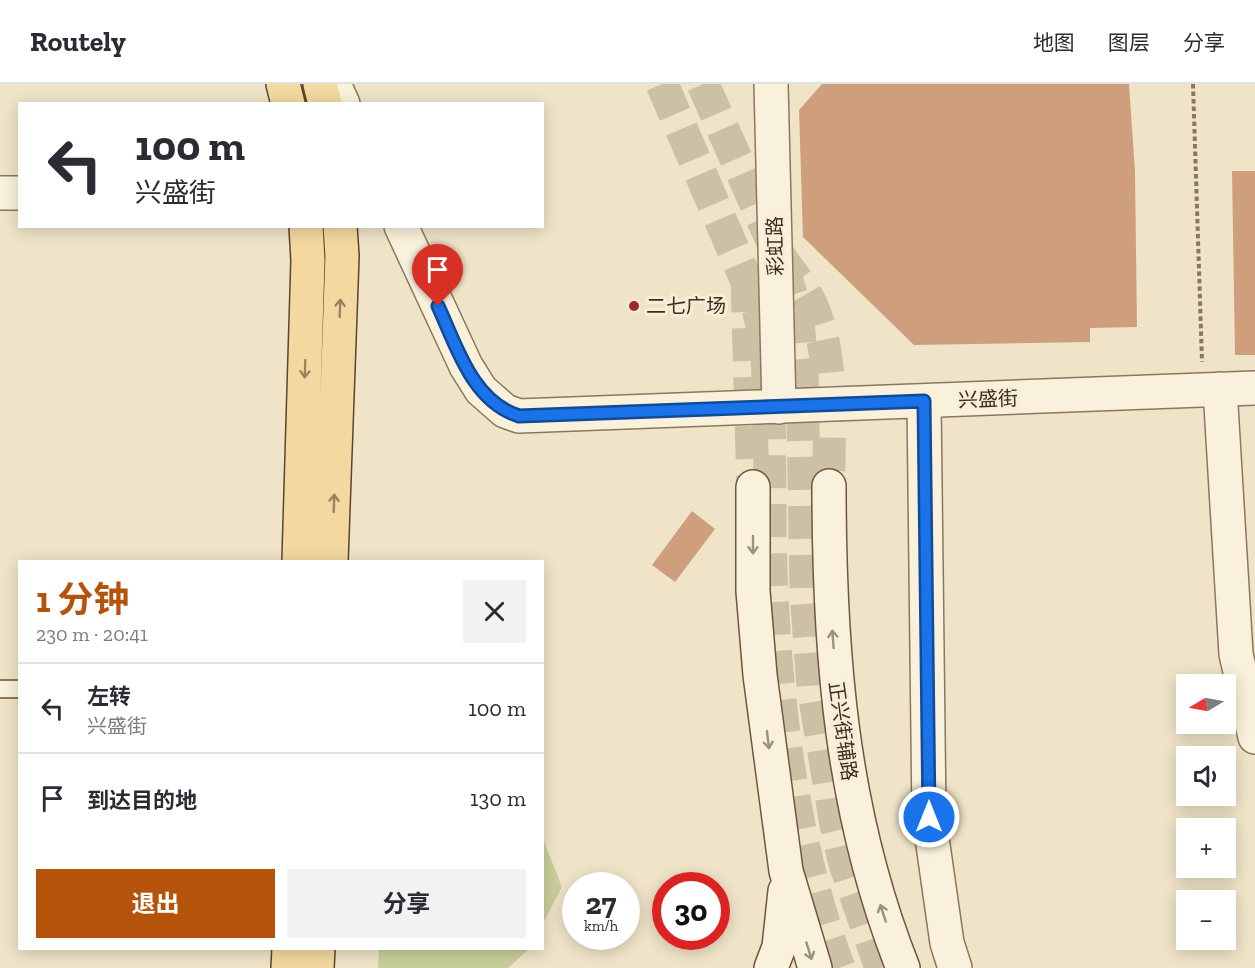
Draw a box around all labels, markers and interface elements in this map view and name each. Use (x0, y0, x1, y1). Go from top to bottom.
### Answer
text: Routely (30, 25, 126, 58)
text: 地图 (1033, 30, 1075, 55)
text: 图层 (1108, 30, 1150, 55)
text: 分享 (1183, 30, 1225, 55)
text: 100 m (135, 120, 245, 171)
icon: left (36, 126, 114, 204)
text: 兴盛街 (135, 177, 216, 209)
street label: 彩虹路 (762, 216, 788, 276)
pin (412, 244, 463, 306)
icon: arrive (421, 253, 454, 286)
place label: 二七广场 (646, 294, 726, 318)
one-way arrow (335, 298, 346, 318)
marker: 二七广场 (627, 299, 641, 313)
one-way arrow (299, 358, 310, 378)
street label: 兴盛街 (958, 386, 1018, 412)
one-way arrow (328, 493, 339, 513)
one-way arrow (747, 535, 759, 555)
text: 1 分钟 (36, 578, 129, 621)
button: close (463, 580, 526, 643)
text: 230 m · 20:41 (36, 622, 148, 646)
one-way arrow (827, 630, 838, 650)
north arrow (1176, 674, 1236, 734)
map controls (1176, 674, 1236, 950)
street label: 正兴街辅路 (824, 680, 862, 782)
text: 左转 (87, 683, 131, 710)
icon: left (36, 692, 69, 725)
text: 100 m (468, 695, 526, 722)
text: 兴盛街 (87, 714, 147, 738)
one-way arrow (763, 729, 774, 749)
button: sound (1176, 746, 1236, 806)
icon: arrive (36, 782, 69, 815)
text: 130 m (470, 785, 526, 812)
position arrow (897, 785, 961, 849)
text: 到达目的地 (87, 787, 197, 814)
button: + (1176, 818, 1236, 878)
button: 退出 (36, 869, 275, 938)
button: 分享 (287, 869, 526, 938)
speed limit sign: 30 (652, 872, 730, 950)
text: 27 (586, 886, 616, 922)
button: − (1176, 890, 1236, 950)
one-way arrow (877, 904, 888, 923)
text: km/h (584, 917, 618, 935)
one-way arrow (804, 941, 815, 960)

